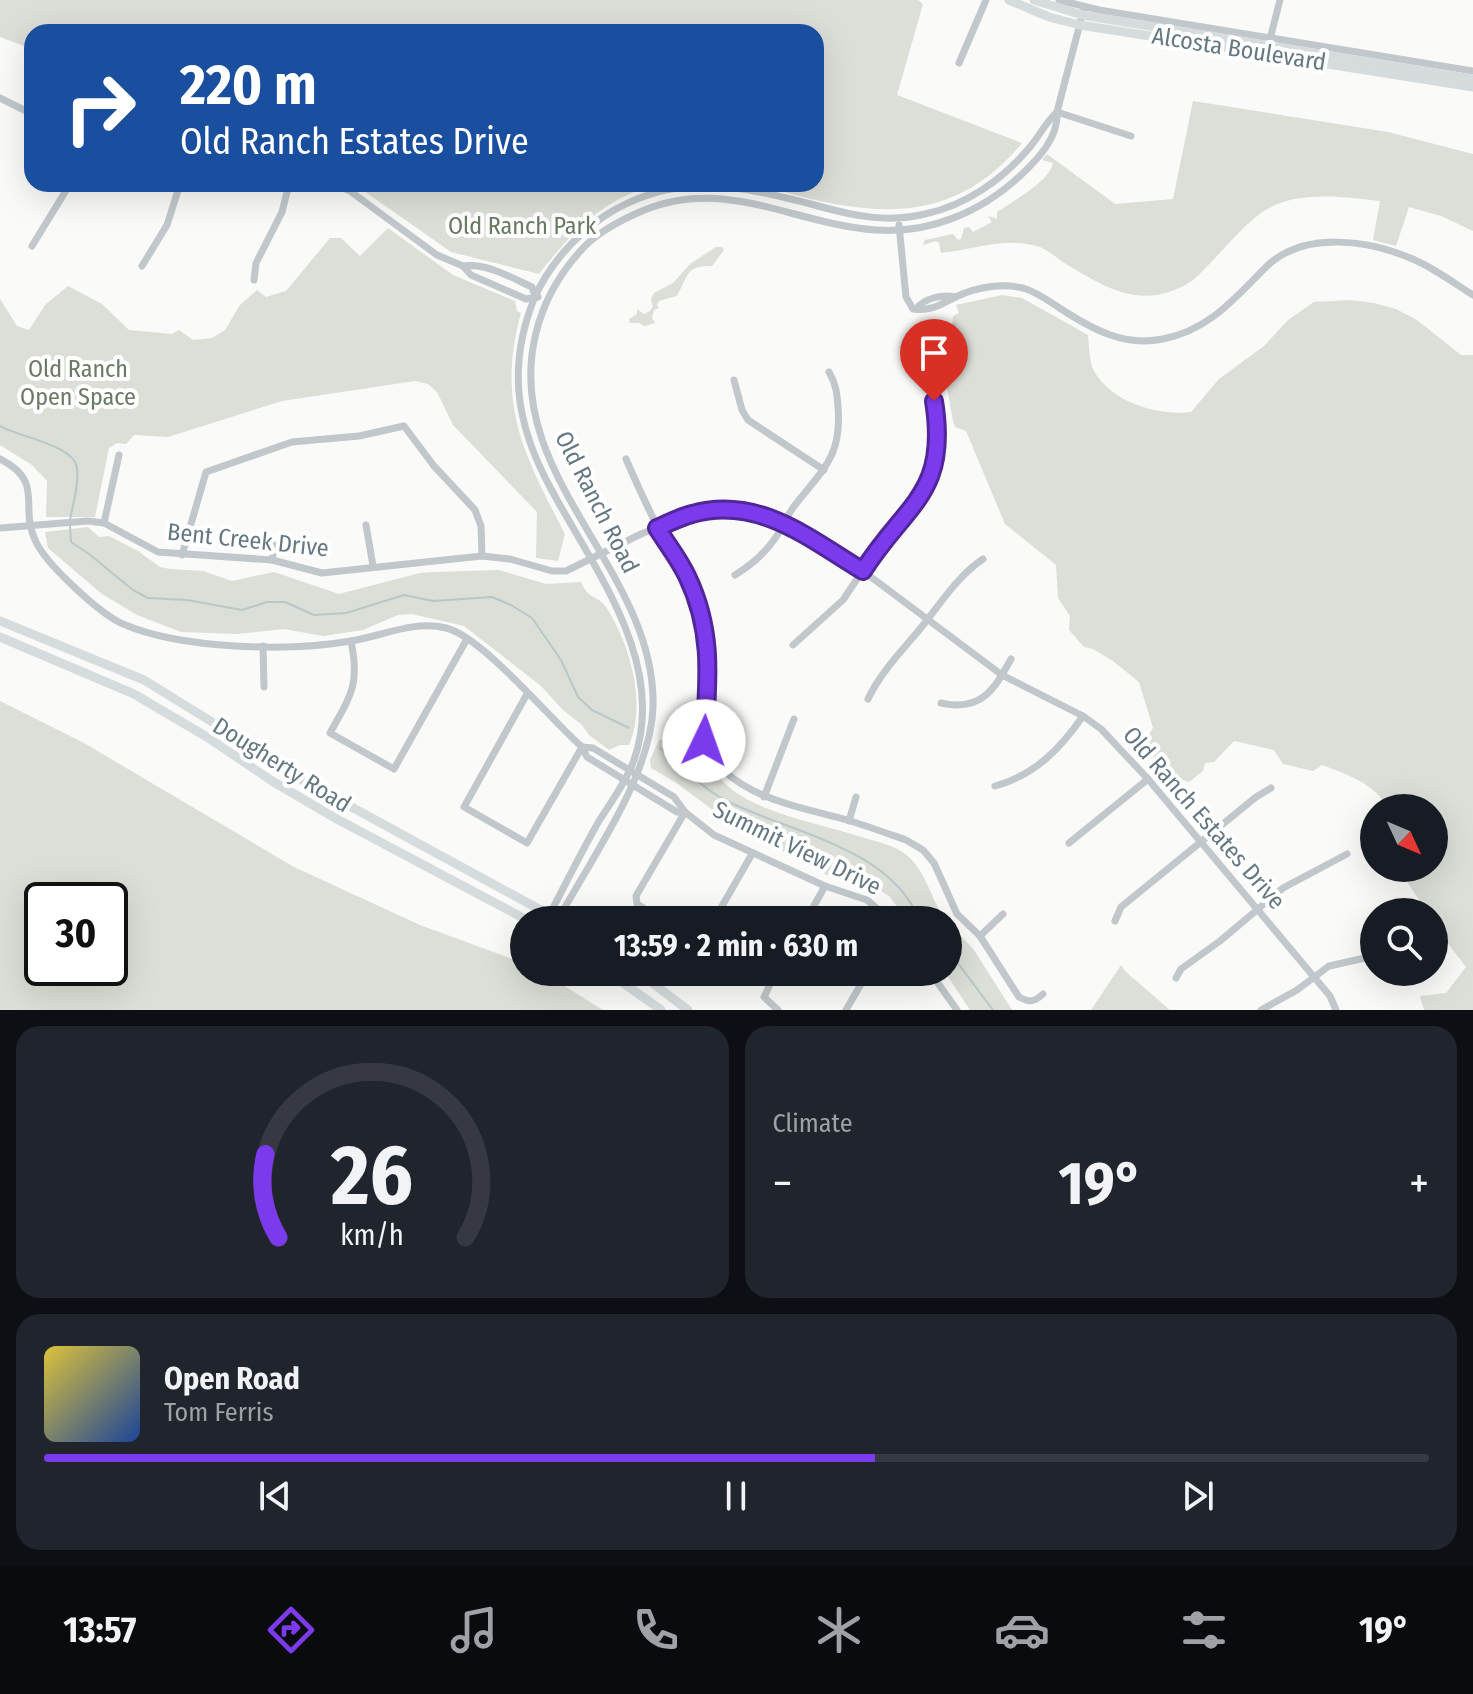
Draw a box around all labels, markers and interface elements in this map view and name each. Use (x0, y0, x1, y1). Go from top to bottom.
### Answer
street label: Alcosta Boulevard (1150, 21, 1328, 77)
text: 220 m (180, 52, 317, 119)
icon: right (48, 56, 152, 160)
text: Old Ranch Estates Drive (180, 120, 529, 164)
park label: Old Ranch Park (448, 212, 597, 240)
pin (900, 319, 968, 401)
icon: arrive (912, 331, 956, 375)
park label: Old Ranch Open Space (20, 355, 136, 411)
street label: Old Ranch Road (549, 426, 645, 578)
street label: Bent Creek Drive (166, 518, 330, 562)
position arrow (662, 699, 746, 783)
street label: Dougherty Road (208, 711, 356, 819)
street label: Old Ranch Estates Drive (1117, 721, 1291, 915)
north arrow (1360, 794, 1448, 882)
map controls (1360, 794, 1448, 986)
street label: Summit View Drive (709, 795, 885, 901)
speed limit sign: 30 (24, 882, 128, 986)
button: search (1360, 898, 1448, 986)
text: 13:59 · 2 min · 630 m (614, 928, 858, 964)
text: Climate (773, 1108, 853, 1139)
text: 26 (330, 1126, 413, 1226)
text: 19° (1058, 1148, 1143, 1220)
text: − (773, 1157, 792, 1210)
text: + (1409, 1157, 1429, 1210)
text: km/h (340, 1218, 404, 1253)
text: Open Road (164, 1361, 300, 1397)
text: Tom Ferris (164, 1397, 274, 1428)
icon: previous (253, 1474, 297, 1518)
icon: pause (714, 1474, 758, 1518)
icon: next (1176, 1474, 1220, 1518)
icon: directions (263, 1602, 319, 1658)
icon: music (446, 1602, 502, 1658)
icon: phone (628, 1602, 684, 1658)
icon: climate (811, 1602, 867, 1658)
icon: car (994, 1602, 1050, 1658)
icon: filters (1176, 1602, 1232, 1658)
text: 13:57 (63, 1608, 136, 1652)
text: 19° (1359, 1608, 1410, 1652)

